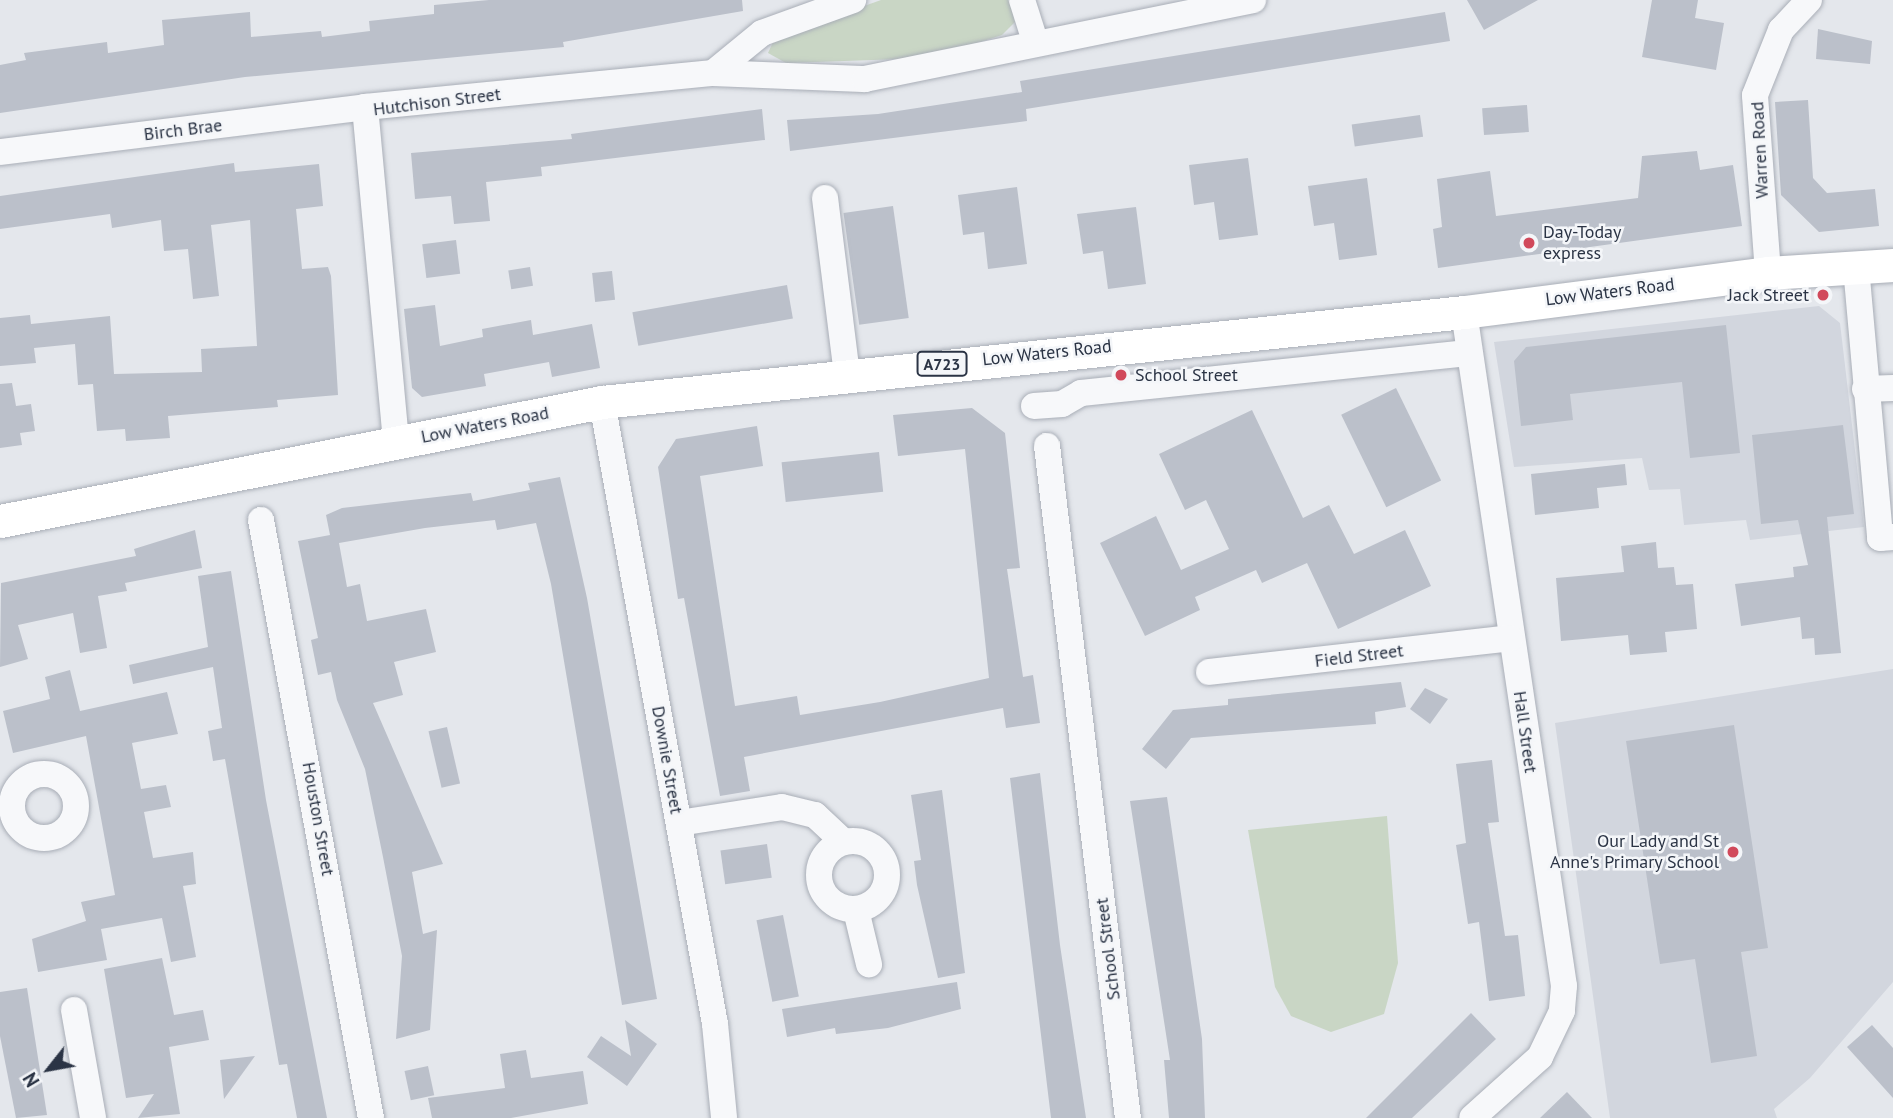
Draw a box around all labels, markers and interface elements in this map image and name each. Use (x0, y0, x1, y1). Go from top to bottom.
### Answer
street label: Hutchison Street (372, 83, 502, 121)
street label: Warren Road (1747, 101, 1773, 199)
street label: Birch Brae (143, 114, 223, 146)
place label: Day-Today express (1543, 222, 1621, 264)
marker: Day-Today express (1521, 235, 1537, 251)
street label: Low Waters Road (1544, 273, 1676, 311)
place label: Jack Street (1727, 284, 1809, 306)
marker: Jack Street (1815, 287, 1831, 303)
street label: Low Waters Road (981, 335, 1113, 371)
road number: A723 (916, 352, 968, 376)
place label: School Street (1135, 364, 1238, 386)
marker: School Street (1113, 367, 1129, 383)
street label: Low Waters Road (419, 402, 551, 448)
street label: Field Street (1314, 640, 1404, 672)
street label: Hall Street (1509, 690, 1541, 774)
street label: Downie Street (647, 704, 687, 816)
street label: Houston Street (297, 760, 339, 878)
place label: Our Lady and St Anne's Primary School (1549, 831, 1719, 874)
marker: Our Lady and St Anne's Primary School (1725, 844, 1741, 860)
street label: School Street (1091, 897, 1125, 1001)
north arrow (14, 1034, 84, 1104)
text: N (18, 1068, 45, 1091)

